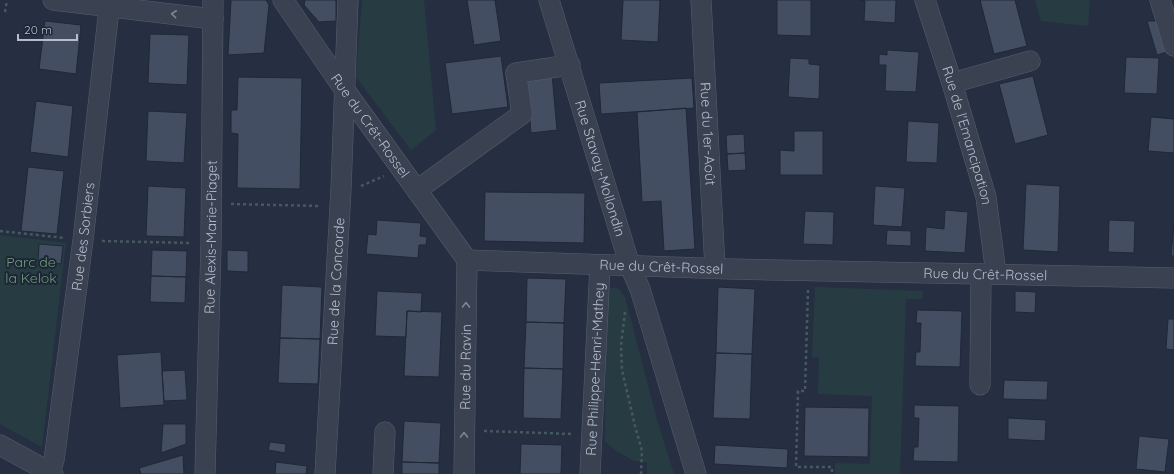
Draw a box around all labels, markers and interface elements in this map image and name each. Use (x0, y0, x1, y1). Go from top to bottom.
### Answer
one-way arrow (171, 10, 177, 19)
scale bar (18, 16, 77, 42)
text: 20 m (24, 22, 52, 37)
street label: Rue de l'Emancipation (938, 64, 996, 206)
street label: Rue du Crêt-Rossel (327, 70, 414, 181)
street label: Rue du 1er-Août (696, 82, 720, 186)
street label: Rue Stavay-Mollondin (571, 98, 630, 239)
street label: Rue Alexis-Marie-Piaget (200, 160, 221, 314)
street label: Rue des Sorbiers (67, 181, 98, 292)
street label: Rue de la Concorde (323, 217, 348, 346)
park label: Parc de la Kelok (5, 253, 57, 287)
street label: Rue du Crêt-Rossel (599, 256, 724, 278)
street label: Rue du Crêt-Rossel (923, 264, 1047, 284)
street label: Rue Philippe-Henri-Mathey (582, 282, 608, 456)
one-way arrow (462, 302, 470, 308)
street label: Rue du Ravin (456, 324, 475, 410)
one-way arrow (460, 432, 469, 438)

